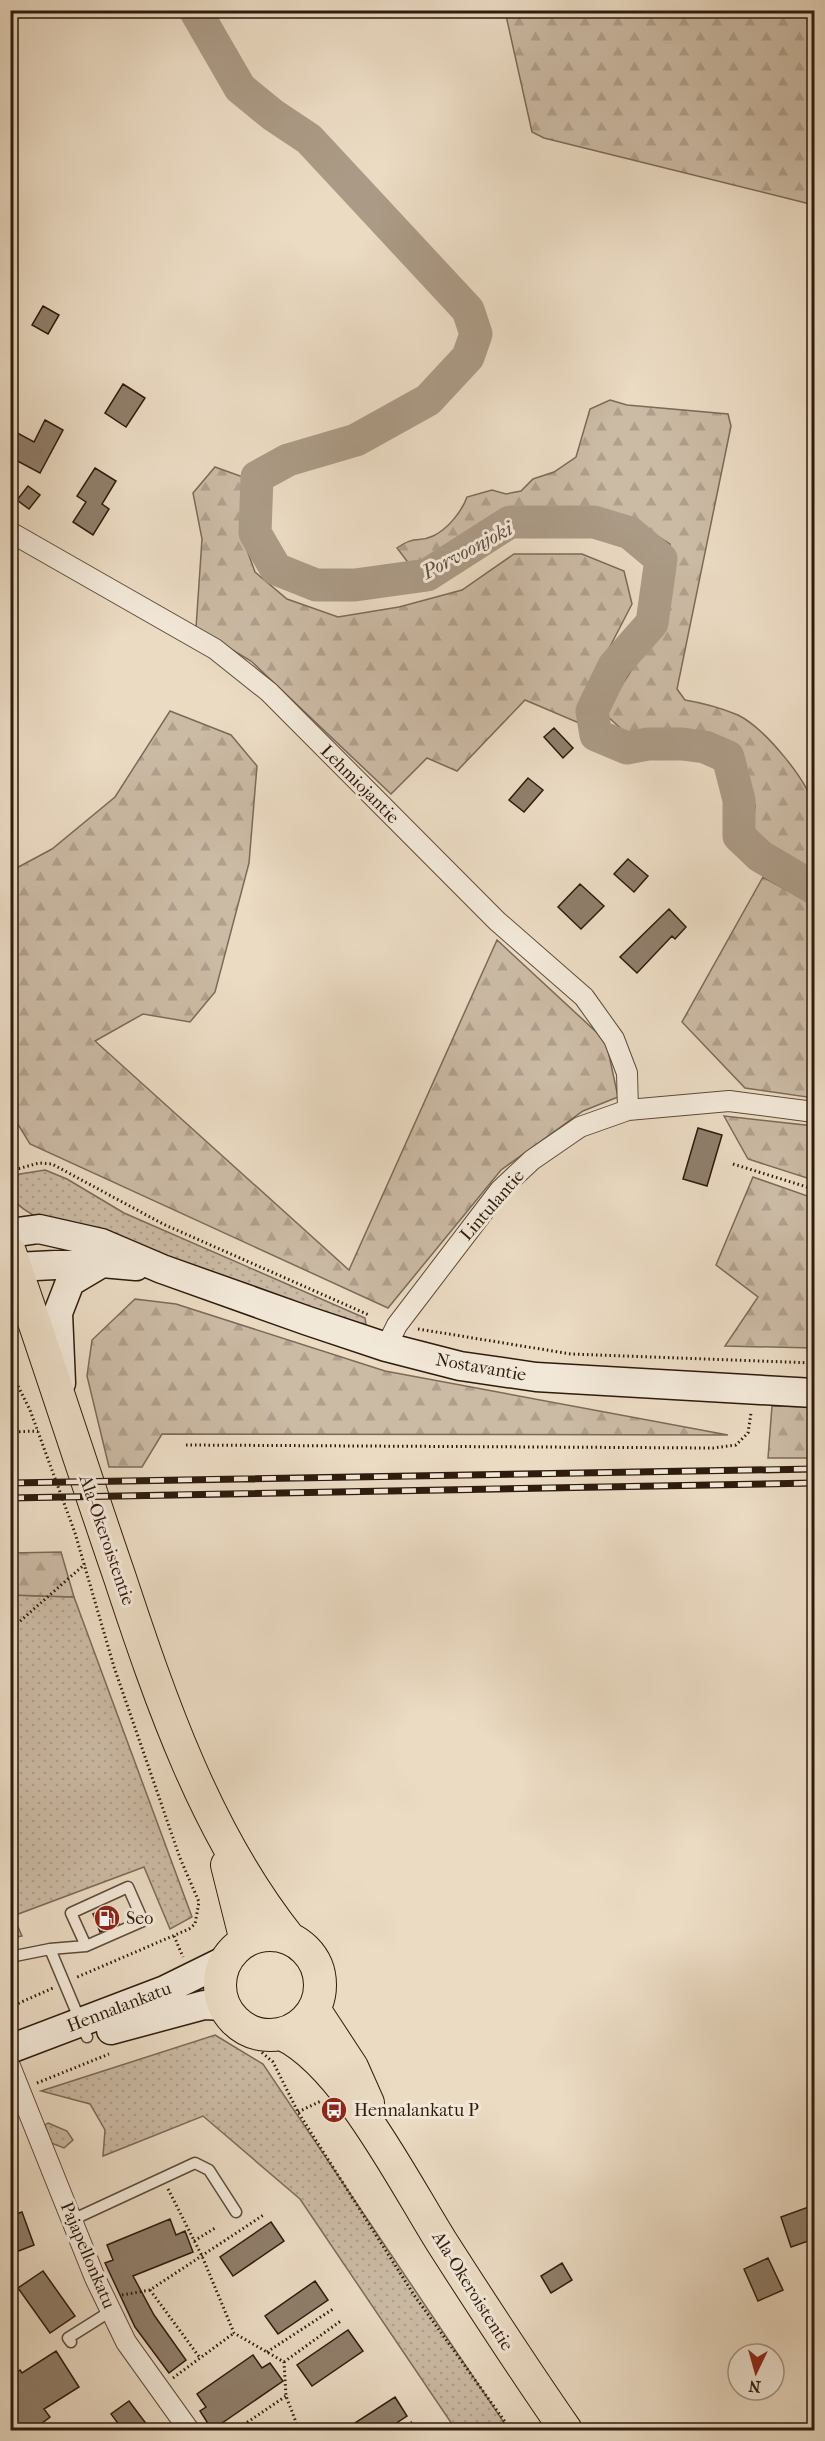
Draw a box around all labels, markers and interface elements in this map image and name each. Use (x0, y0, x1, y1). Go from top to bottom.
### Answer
water label: Porvoonjoki (417, 516, 517, 584)
street label: Lehmiojantie (316, 741, 403, 828)
street label: Lintulantie (456, 1165, 529, 1245)
street label: Nostavantie (434, 1349, 528, 1386)
street label: Ala-Okeroistentie (74, 1471, 139, 1608)
fuel station icon: Seo (92, 1903, 122, 1933)
place label: Seo (126, 1908, 153, 1929)
street label: Hennalankatu (64, 1978, 174, 2037)
bus stop icon: Hennalankatu P (319, 2095, 349, 2125)
place label: Hennalankatu P (354, 2100, 479, 2121)
street label: Pajapellonkatu (56, 2199, 119, 2312)
street label: Ala-Okeroistentie (427, 2227, 518, 2355)
north arrow (726, 2342, 786, 2402)
text: N (747, 2376, 762, 2396)

